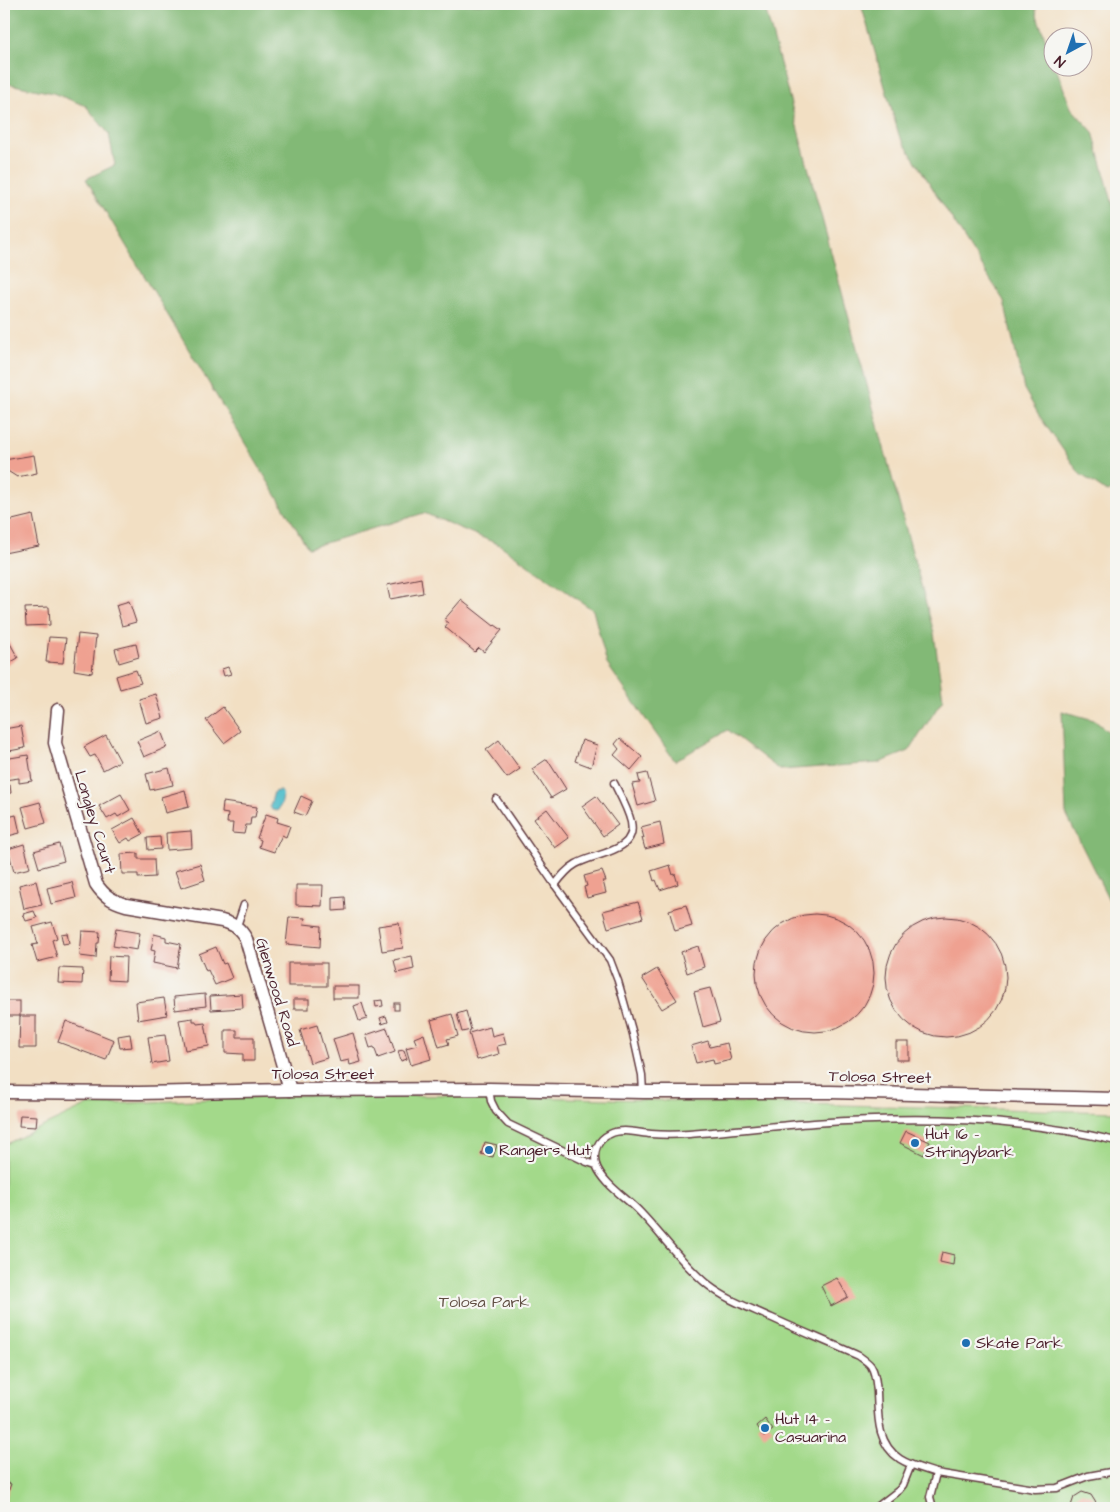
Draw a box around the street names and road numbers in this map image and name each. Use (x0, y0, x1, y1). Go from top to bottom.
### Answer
street label: Longley Court (68, 768, 121, 877)
street label: Glenwood Road (250, 935, 304, 1049)
street label: Tolosa Street (272, 1063, 375, 1085)
street label: Tolosa Street (829, 1065, 932, 1089)

